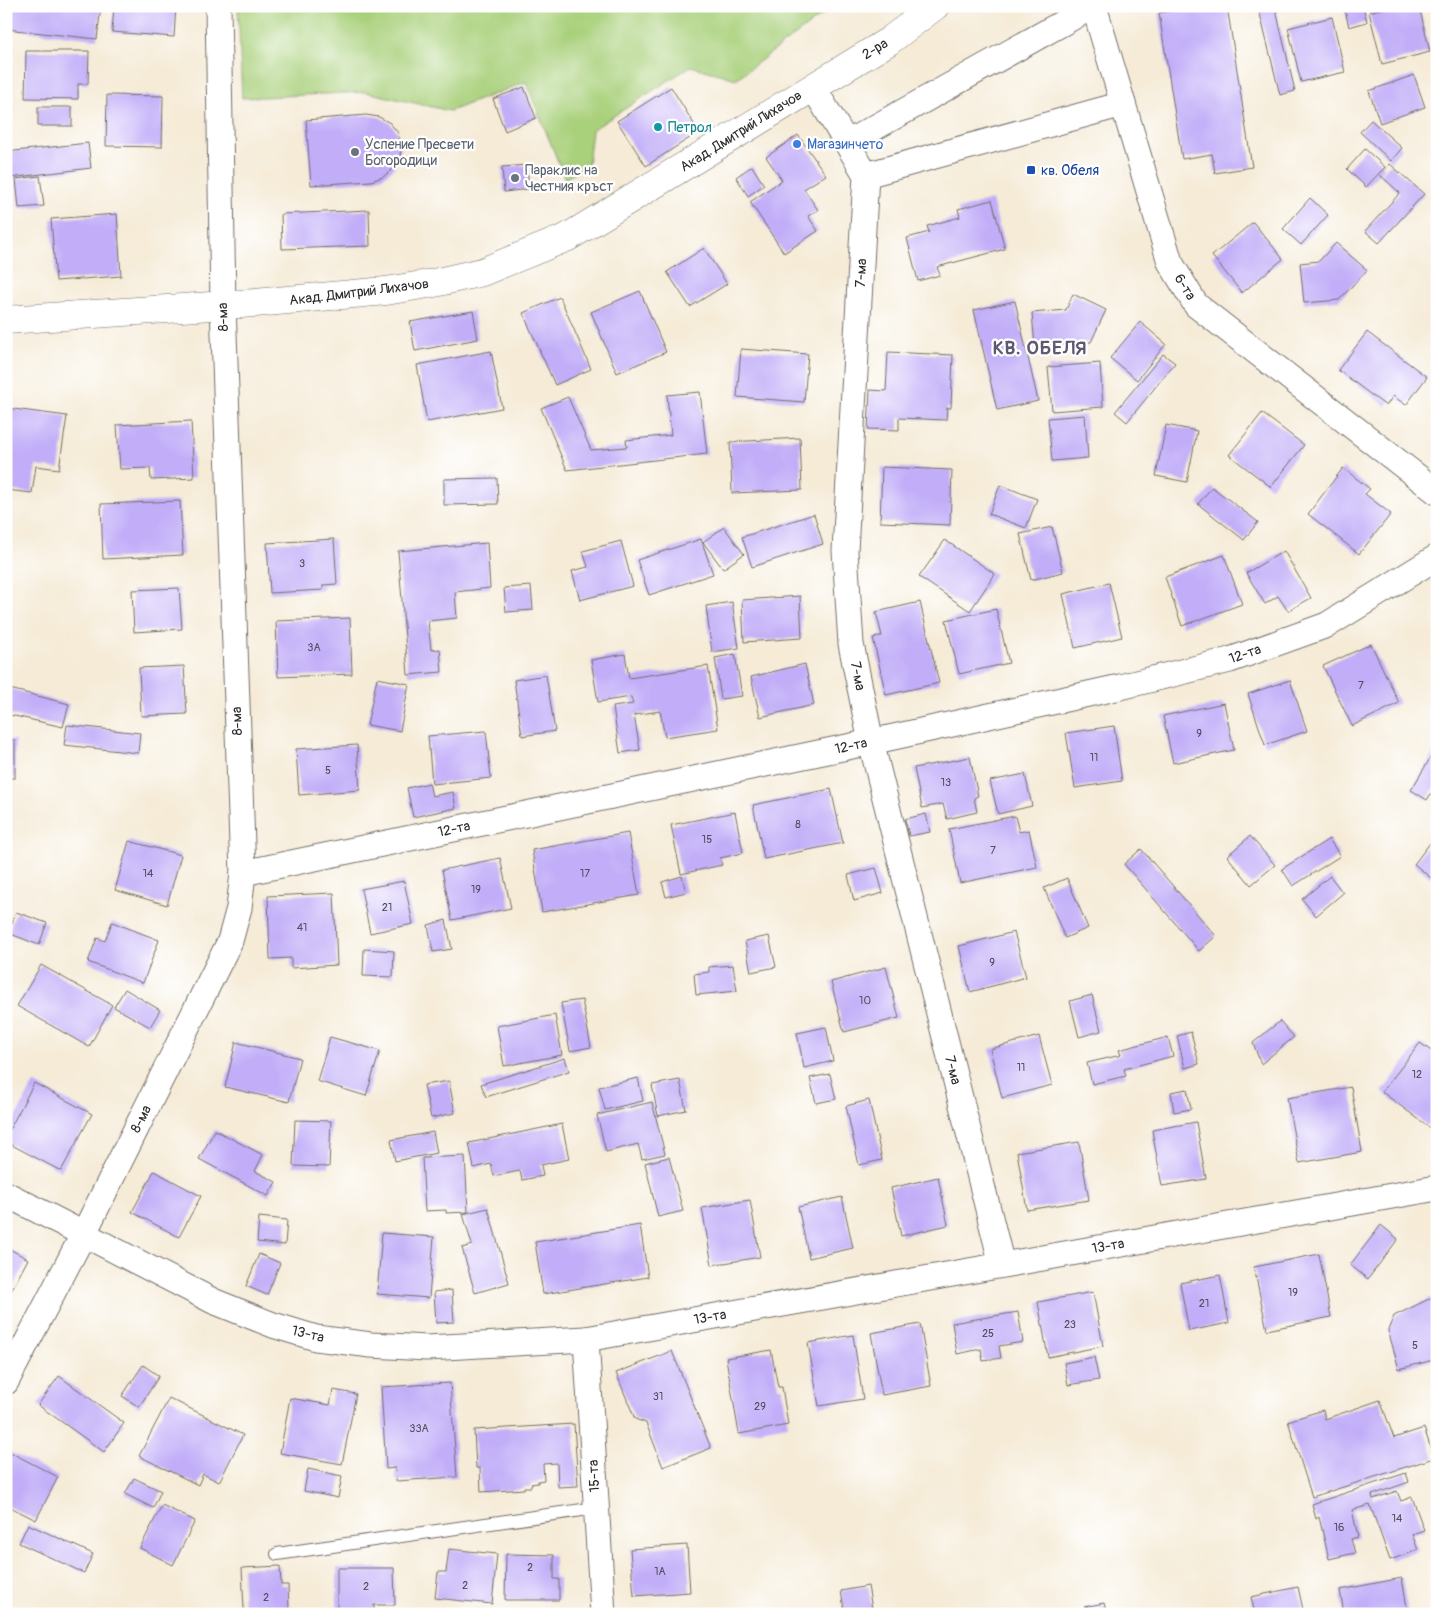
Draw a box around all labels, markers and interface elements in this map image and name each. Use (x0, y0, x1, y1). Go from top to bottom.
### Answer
street label: 2-ра (859, 35, 891, 63)
street label: Акад. Дмитрий Лихачов (677, 87, 805, 175)
place label: Петрол (668, 119, 712, 136)
marker: Петрол (652, 121, 664, 133)
place label: Успение Пресвети Богородици (365, 136, 474, 169)
place label: Магазинчето (807, 136, 884, 153)
marker: Магазинчето (791, 138, 803, 150)
marker: Успение Пресвети Богородици (349, 146, 361, 158)
place label: Параклис на Честния кръст (525, 162, 613, 195)
place label: кв. Обеля (1041, 162, 1099, 179)
marker: кв. Обеля (1025, 164, 1037, 176)
marker: Параклис на Честния кръст (509, 172, 521, 184)
street label: 7-ма (852, 258, 870, 288)
street label: 6-та (1171, 271, 1199, 303)
street label: Акад. Дмитрий Лихачов (288, 275, 430, 309)
street label: 8-ма (214, 302, 232, 332)
district label: КВ. ОБЕЛЯ (993, 336, 1087, 360)
house number: 3 (299, 557, 305, 570)
house number: 3А (307, 641, 321, 654)
street label: 12-та (1227, 641, 1263, 667)
street label: 7-ма (847, 660, 869, 692)
house number: 7 (1358, 679, 1364, 692)
street label: 8-ма (228, 706, 246, 736)
house number: 9 (1196, 727, 1202, 740)
street label: 12-та (833, 734, 869, 758)
house number: 11 (1090, 751, 1098, 764)
house number: 5 (325, 764, 331, 777)
house number: 13 (941, 776, 951, 789)
street label: 12-та (436, 817, 472, 841)
house number: 8 (795, 818, 801, 831)
house number: 15 (702, 833, 712, 846)
house number: 7 (990, 844, 996, 857)
house number: 14 (143, 867, 154, 880)
house number: 17 (580, 867, 590, 880)
house number: 19 (471, 883, 481, 896)
house number: 21 (382, 901, 392, 914)
house number: 41 (297, 921, 307, 934)
house number: 9 (989, 956, 995, 969)
house number: 10 (859, 994, 871, 1007)
street label: 7-ма (941, 1054, 965, 1086)
house number: 11 (1017, 1061, 1025, 1074)
house number: 12 (1412, 1068, 1422, 1081)
street label: 8-ма (127, 1102, 155, 1136)
street label: 13-та (1090, 1235, 1126, 1257)
house number: 19 (1288, 1286, 1298, 1299)
house number: 21 (1199, 1297, 1209, 1310)
street label: 13-та (692, 1306, 728, 1328)
house number: 23 (1064, 1318, 1076, 1331)
street label: 13-та (290, 1322, 326, 1346)
house number: 25 (982, 1327, 994, 1340)
house number: 5 (1412, 1339, 1418, 1352)
house number: 31 (653, 1390, 663, 1403)
house number: 29 (754, 1400, 766, 1413)
house number: 33А (409, 1422, 429, 1435)
street label: 15-та (585, 1459, 603, 1493)
house number: 14 (1392, 1512, 1403, 1525)
house number: 16 (1334, 1521, 1344, 1534)
house number: 2 (527, 1561, 533, 1574)
house number: 1А (654, 1565, 666, 1578)
house number: 2 (462, 1579, 468, 1592)
house number: 2 (363, 1580, 369, 1593)
house number: 2 (263, 1591, 269, 1604)

